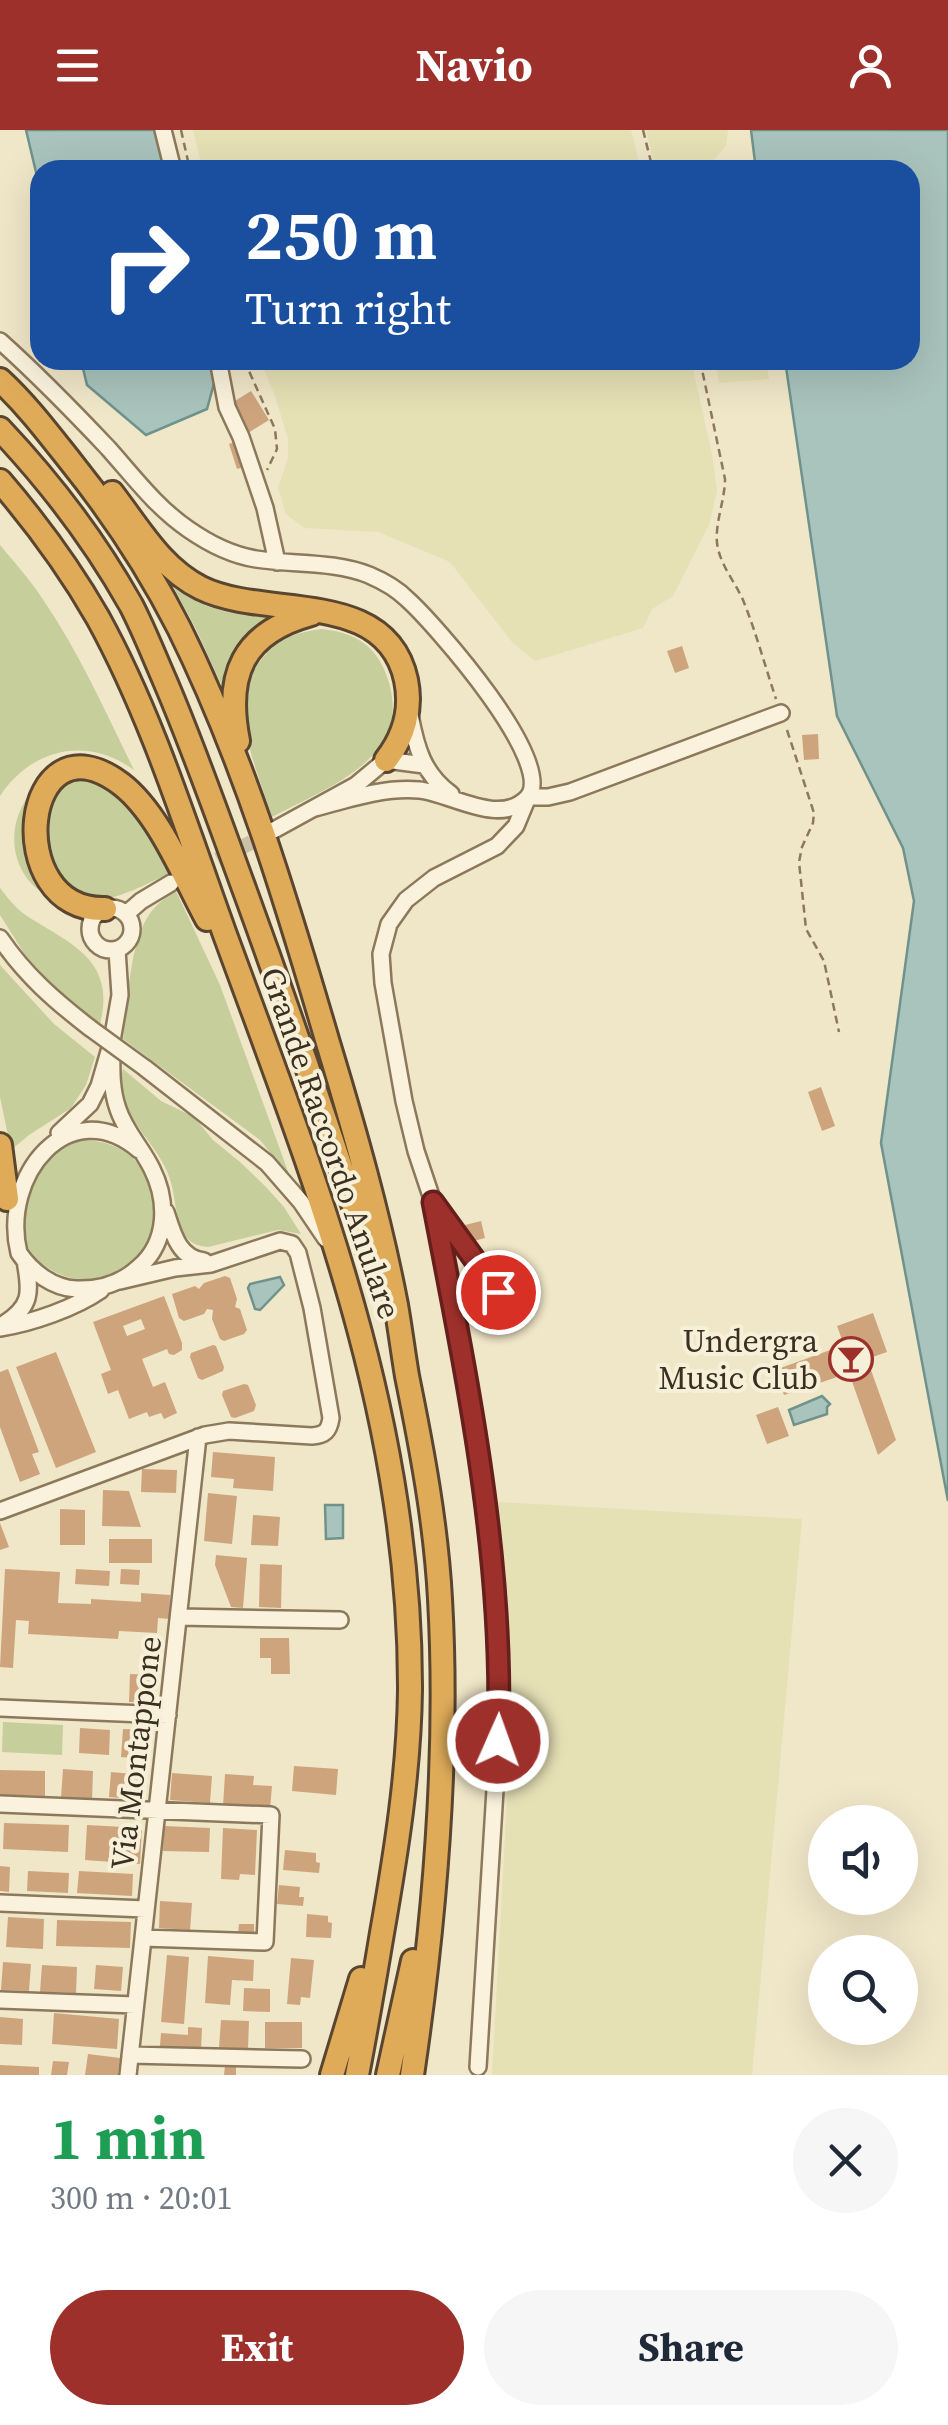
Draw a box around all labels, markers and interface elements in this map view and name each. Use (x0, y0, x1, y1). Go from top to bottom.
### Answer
text: Navio (415, 34, 533, 96)
icon: menu (50, 38, 105, 93)
icon: person (843, 38, 898, 93)
text: 250 m (245, 186, 437, 282)
icon: right (80, 200, 210, 330)
text: Turn right (245, 277, 451, 339)
street label: Grande Raccordo Anulare (250, 961, 412, 1325)
pin (456, 1250, 541, 1335)
icon: arrive (471, 1265, 526, 1320)
place label: Undergra Music Club (658, 1319, 819, 1400)
bar icon: Undergra Music Club (828, 1336, 874, 1382)
street label: Via Montappone (100, 1634, 172, 1872)
position arrow (446, 1689, 550, 1793)
map controls (808, 1805, 918, 2045)
button: sound (808, 1805, 918, 1915)
button: search (808, 1935, 918, 2045)
text: 1 min (50, 2097, 206, 2179)
button: close (793, 2108, 898, 2213)
text: 300 m · 20:01 (50, 2176, 232, 2220)
button: Exit (50, 2290, 464, 2405)
button: Share (484, 2290, 898, 2405)

